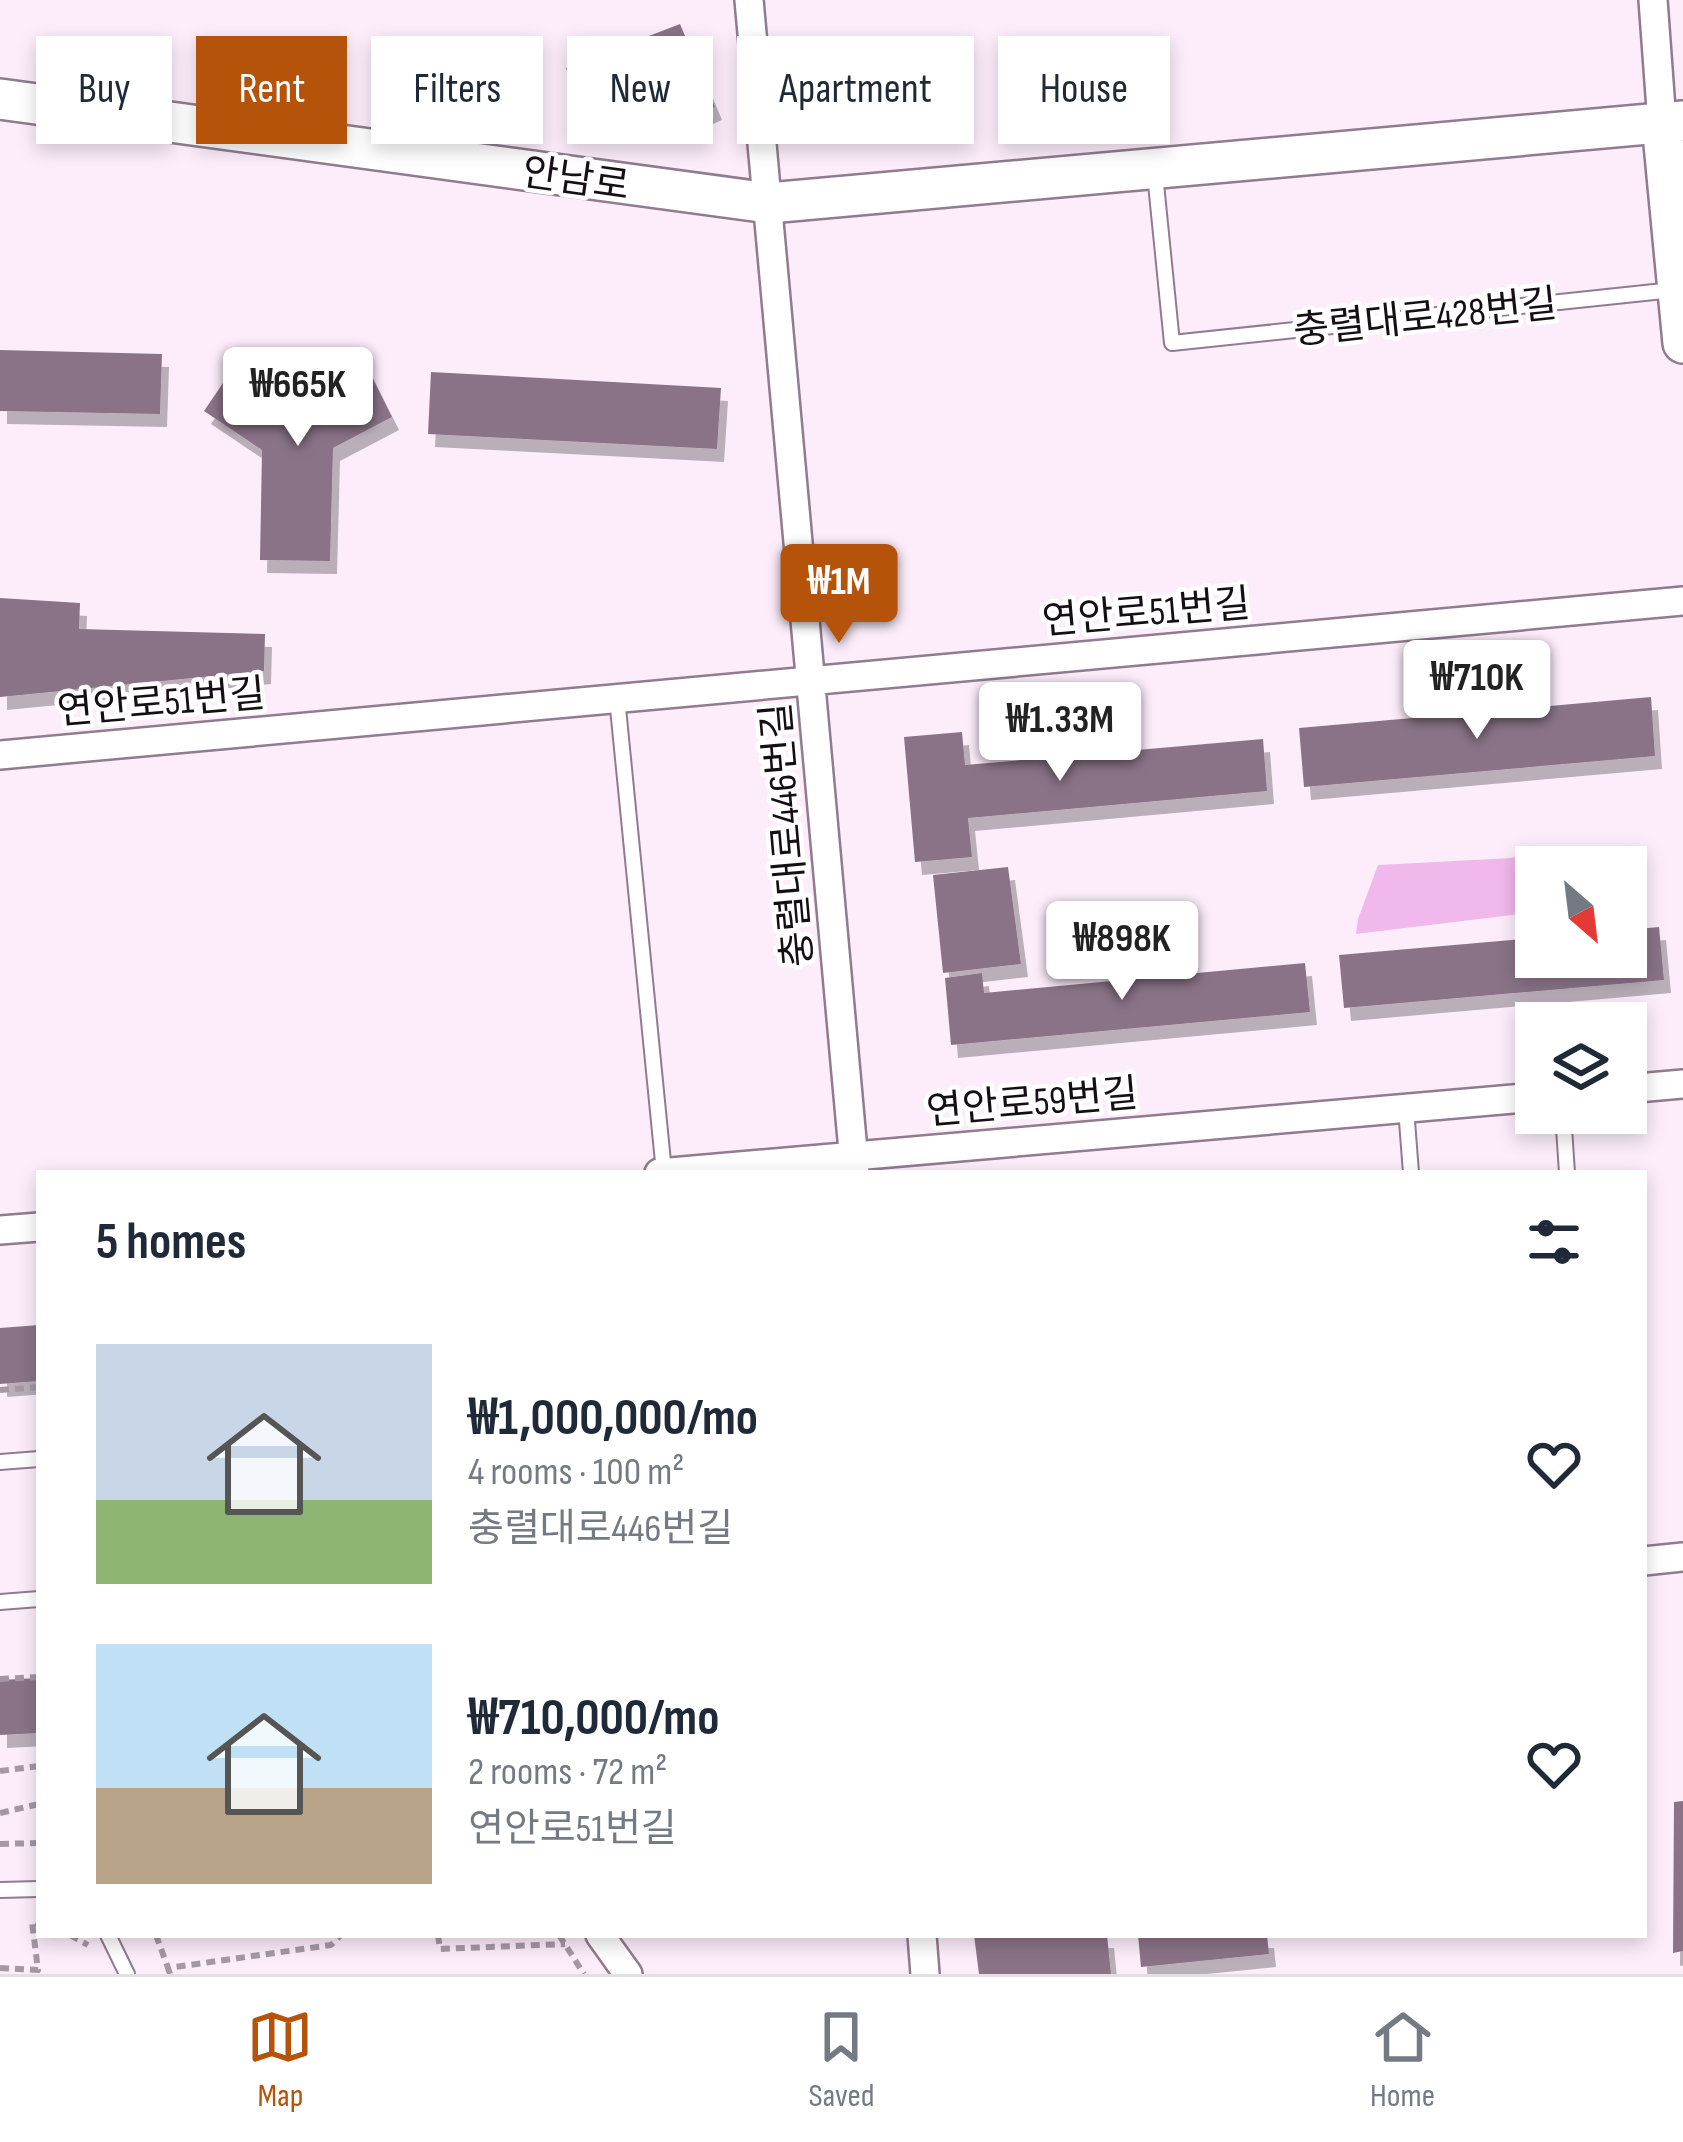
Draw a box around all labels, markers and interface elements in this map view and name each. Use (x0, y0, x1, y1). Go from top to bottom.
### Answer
chip: Buy (36, 36, 172, 144)
chip: Rent (196, 36, 347, 144)
chip: Filters (371, 36, 543, 144)
chip: New (567, 36, 713, 144)
chip: Apartment (737, 36, 974, 144)
chip: House (998, 36, 1170, 144)
street label: 안남로 (519, 150, 632, 211)
street label: 충렬대로428번길 (1291, 281, 1559, 356)
pin: ₩665K (214, 347, 382, 449)
text: ₩665K (250, 362, 346, 409)
pin: ₩1M (781, 544, 897, 646)
text: ₩1M (808, 559, 870, 606)
street label: 연안로51번길 (1040, 581, 1252, 646)
pin: ₩710K (1393, 640, 1561, 742)
text: ₩710K (1430, 655, 1524, 702)
street label: 연안로51번길 (55, 671, 267, 736)
pin: ₩1.33M (962, 682, 1158, 784)
text: ₩1.33M (1006, 697, 1114, 744)
street label: 충렬대로446번길 (754, 701, 823, 969)
north arrow (1515, 846, 1647, 978)
map controls (1515, 846, 1647, 1134)
pin: ₩898K (1038, 901, 1206, 1003)
text: ₩898K (1073, 916, 1171, 963)
button: layers (1515, 1002, 1647, 1134)
street label: 연안로59번길 (924, 1071, 1140, 1136)
icon: filters (1521, 1209, 1587, 1275)
text: 5 homes (96, 1212, 246, 1273)
text: ₩1,000,000/mo (468, 1388, 758, 1449)
icon: home (192, 1392, 336, 1536)
icon: heart (1521, 1431, 1587, 1497)
text: 4 rooms · 100 m² (468, 1449, 684, 1496)
text: 충렬대로446번길 (468, 1506, 733, 1553)
text: ₩710,000/mo (468, 1688, 719, 1749)
icon: home (192, 1692, 336, 1836)
icon: heart (1521, 1731, 1587, 1797)
text: 2 rooms · 72 m² (468, 1749, 667, 1796)
text: 연안로51번길 (468, 1806, 677, 1853)
tab: Map (247, 2004, 313, 2116)
tab: Saved (808, 2004, 875, 2116)
tab: Home (1370, 2004, 1436, 2116)

